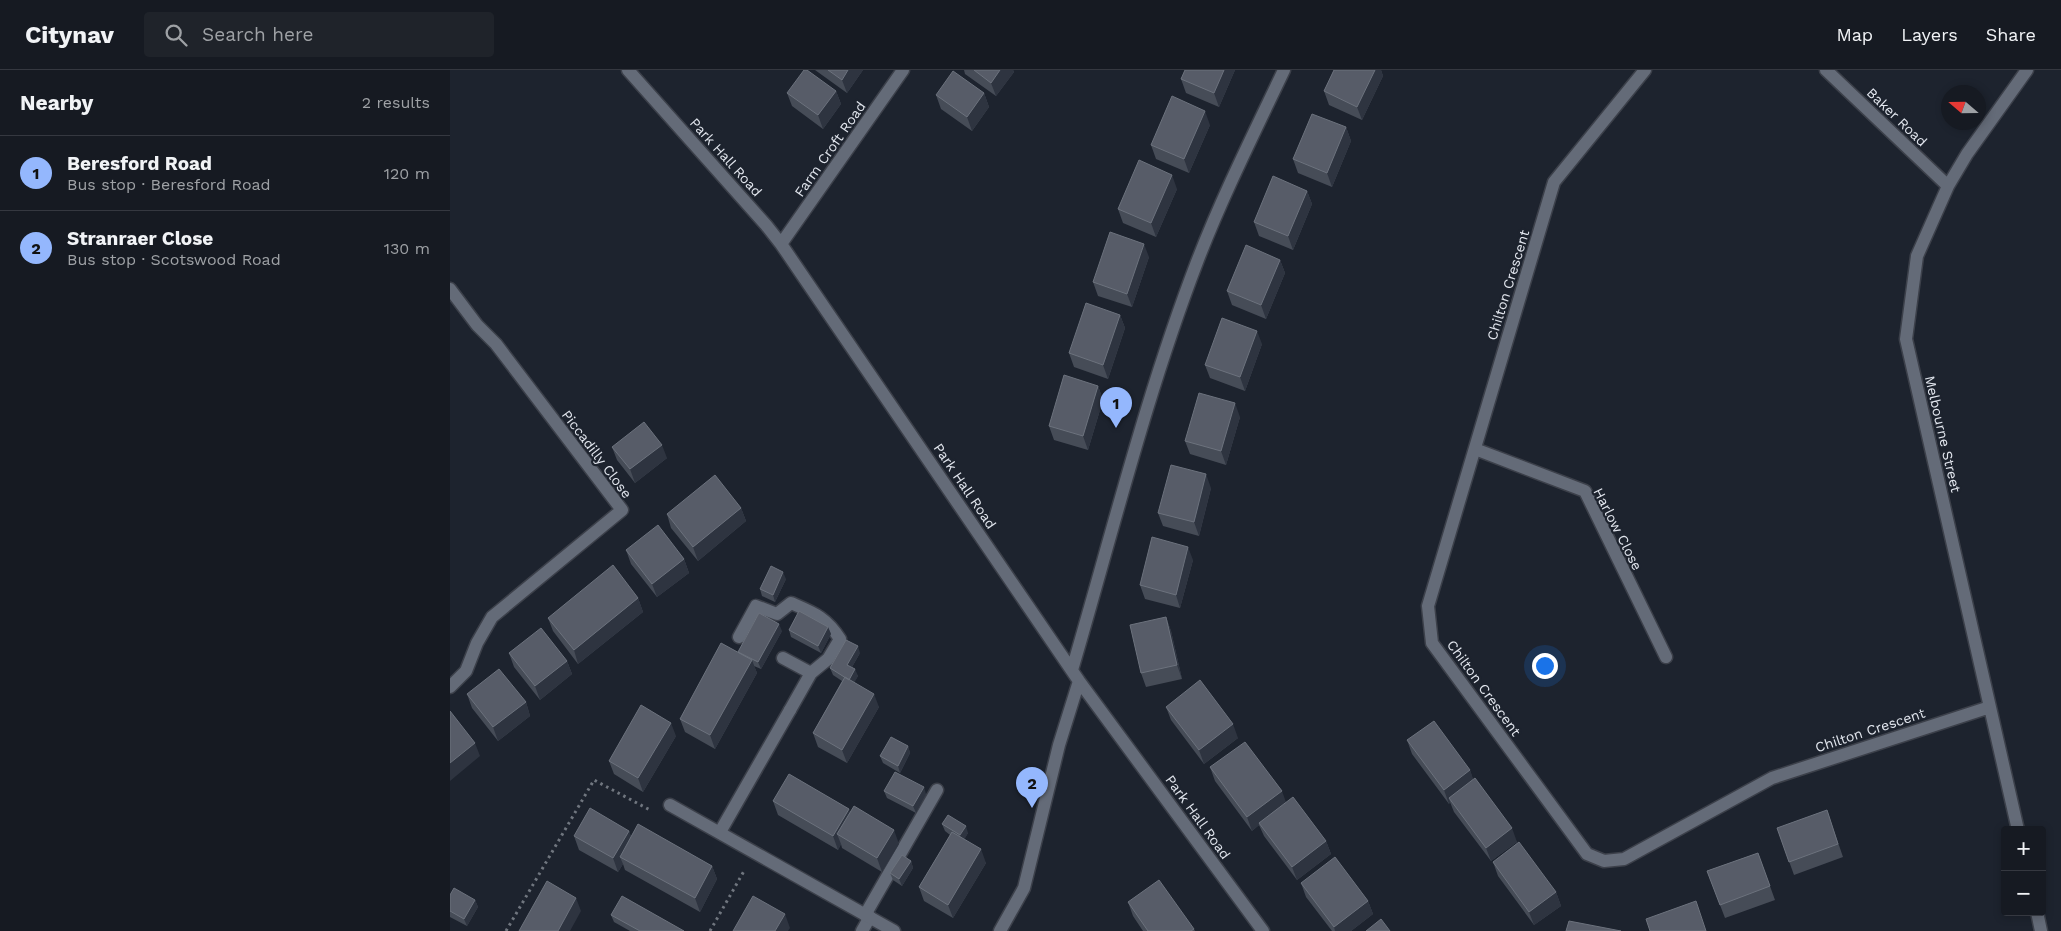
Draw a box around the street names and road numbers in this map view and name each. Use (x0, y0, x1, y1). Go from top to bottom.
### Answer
street label: Baker Road (1864, 84, 1930, 150)
street label: Farm Croft Road (791, 98, 869, 200)
street label: Park Hall Road (687, 115, 765, 199)
street label: Chilton Crescent (1484, 228, 1532, 342)
street label: Melbourne Street (1922, 374, 1964, 494)
street label: Piccadilly Close (559, 407, 635, 501)
street label: Park Hall Road (930, 440, 1000, 532)
street label: Harlow Close (1590, 485, 1646, 573)
street label: Chilton Crescent (1444, 637, 1524, 739)
street label: Chilton Crescent (1813, 705, 1927, 755)
street label: Park Hall Road (1162, 772, 1234, 862)

